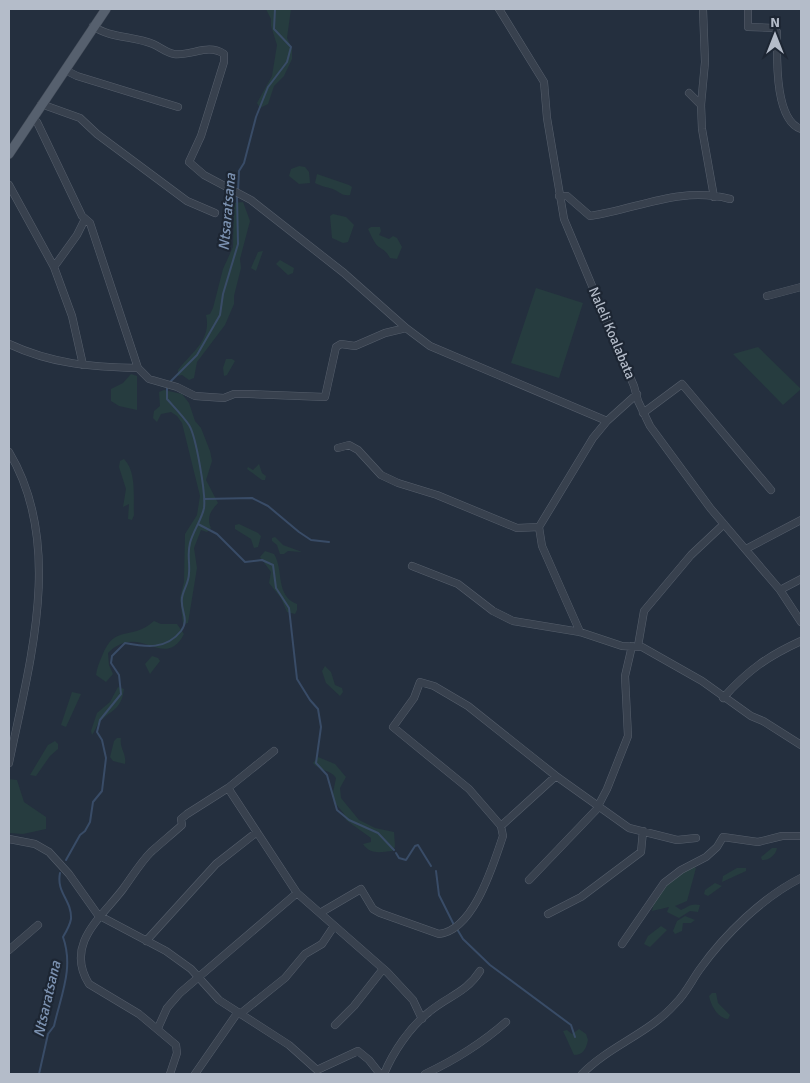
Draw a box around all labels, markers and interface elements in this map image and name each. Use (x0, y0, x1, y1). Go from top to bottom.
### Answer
north arrow (750, 10, 800, 60)
text: N (770, 14, 780, 31)
water label: Ntsaratsana (215, 172, 239, 251)
street label: Naleli Koalabata (585, 284, 639, 382)
water label: Ntsaratsana (29, 959, 65, 1039)

